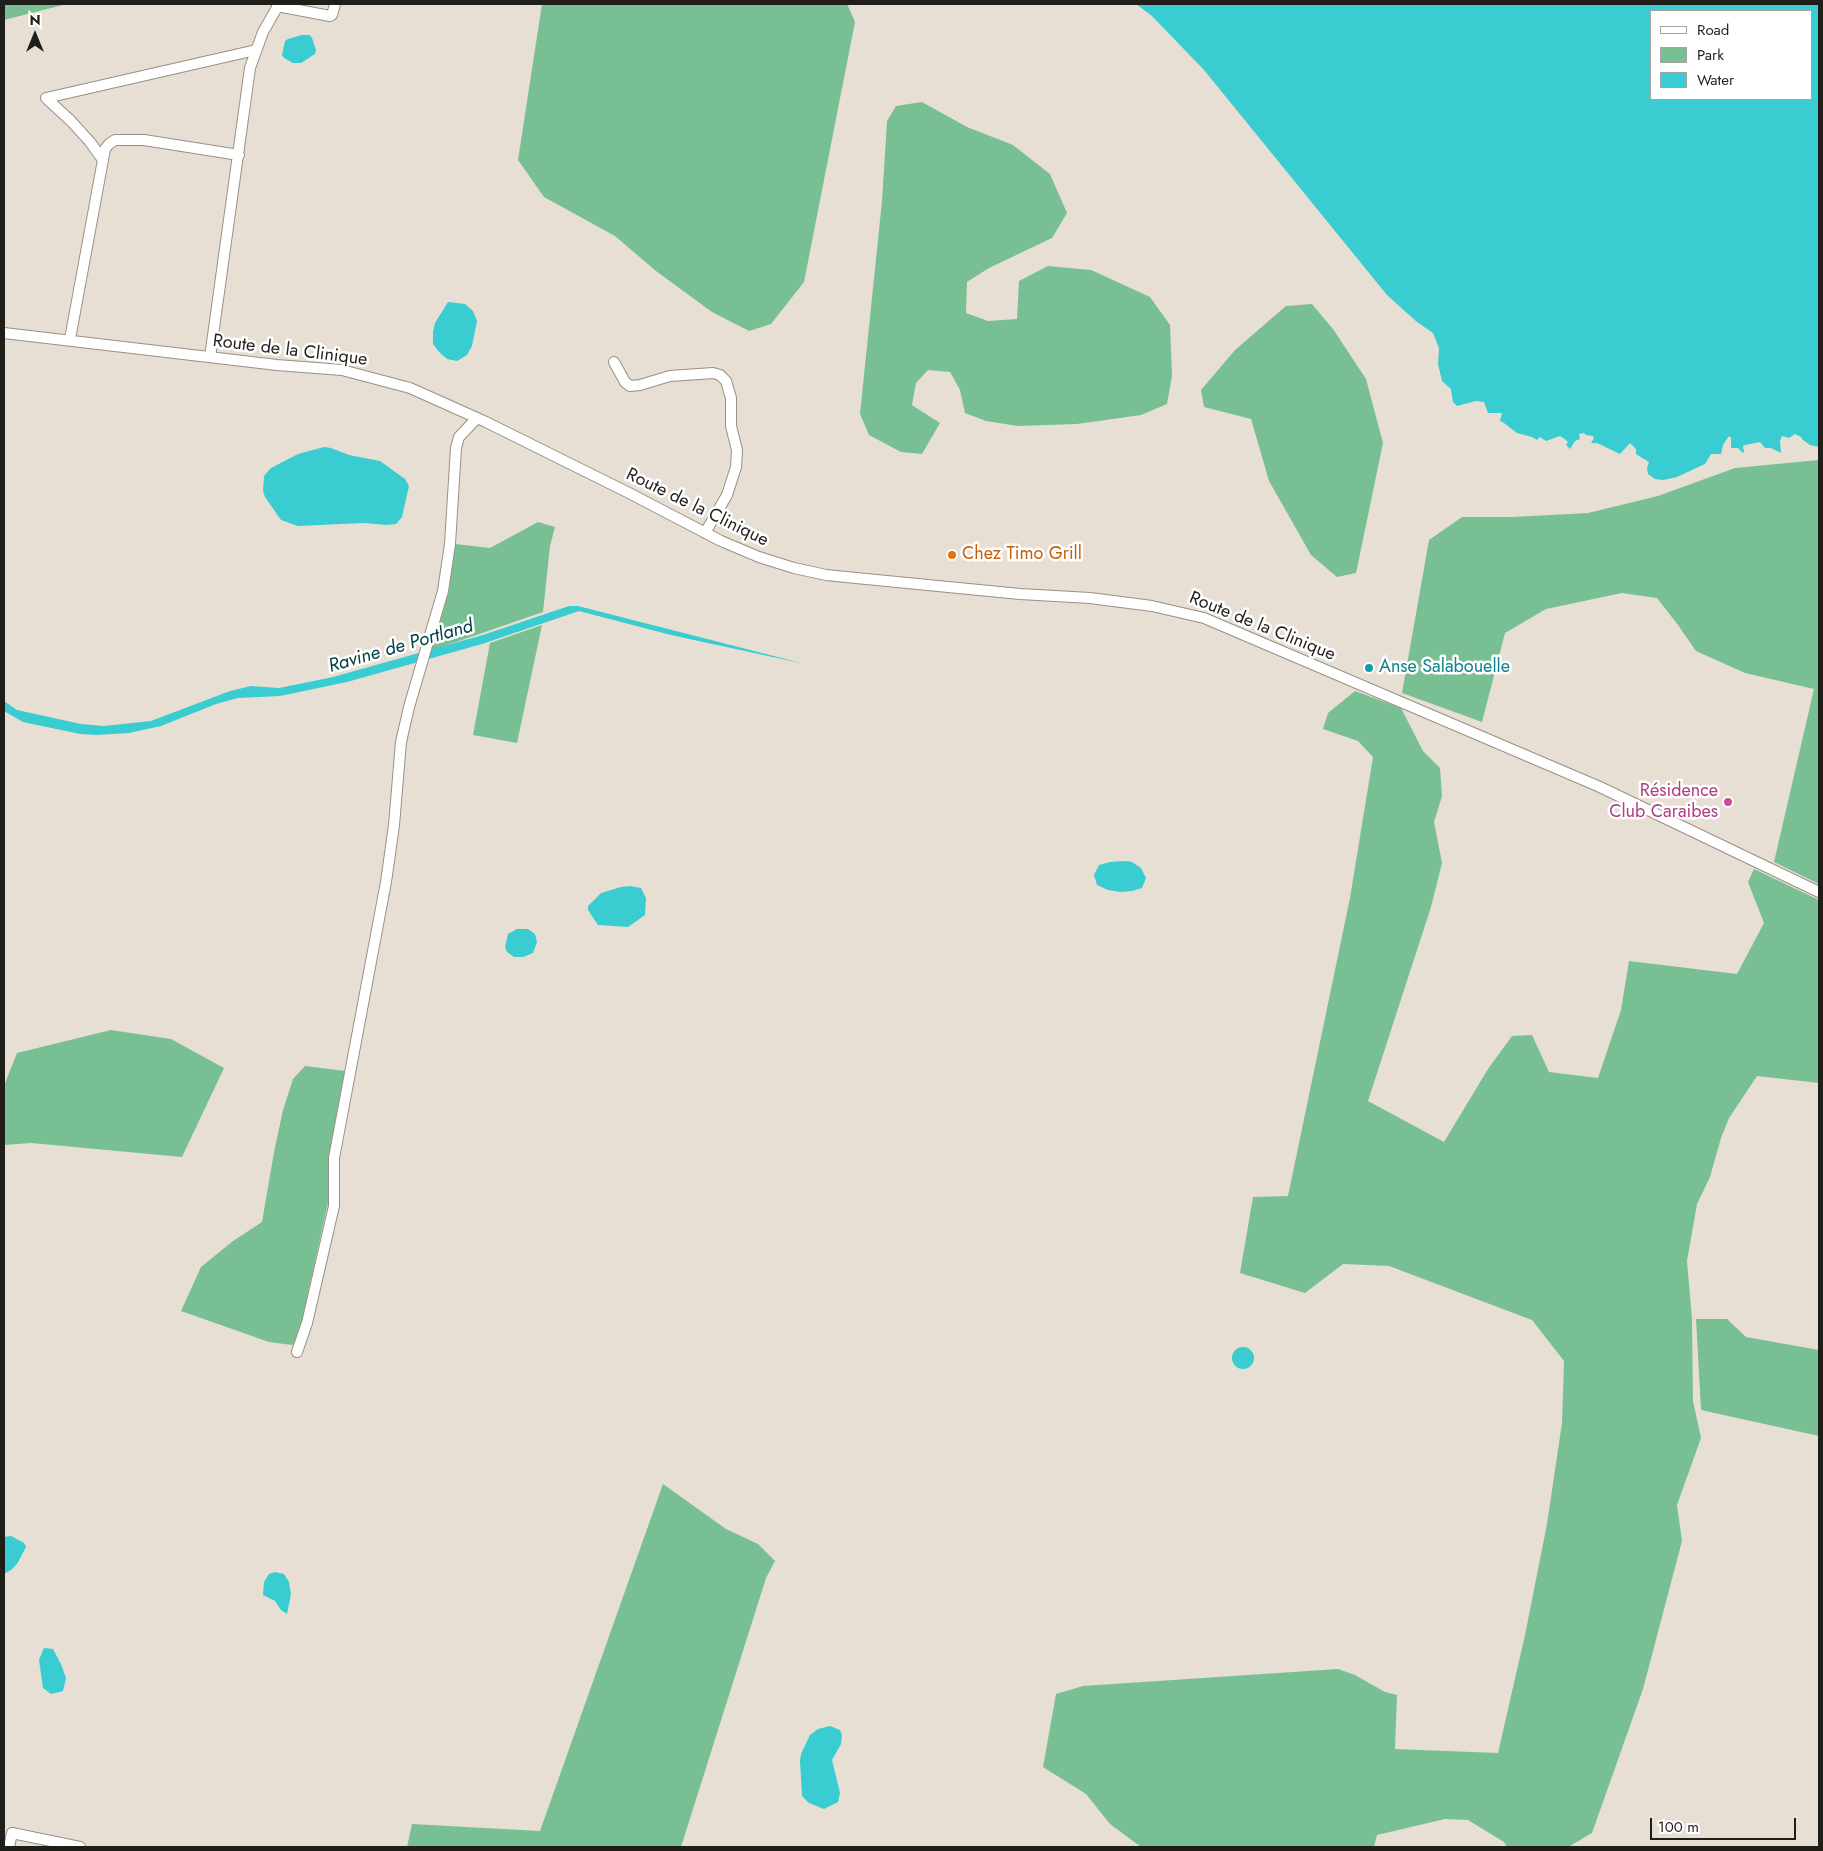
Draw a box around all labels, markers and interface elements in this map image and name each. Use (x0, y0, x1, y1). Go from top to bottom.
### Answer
north arrow (10, 10, 60, 60)
text: N (29, 10, 41, 30)
legend (1650, 10, 1813, 100)
text: Road (1697, 19, 1729, 41)
text: Park (1697, 44, 1724, 66)
text: Water (1697, 69, 1734, 91)
street label: Route de la Clinique (211, 331, 369, 371)
street label: Route de la Clinique (622, 464, 772, 552)
place label: Chez Timo Grill (962, 544, 1082, 566)
marker: Chez Timo Grill (946, 549, 958, 561)
street label: Route de la Clinique (1186, 588, 1338, 666)
water label: Ravine de Portland (326, 615, 476, 679)
place label: Anse Salabouelle (1379, 657, 1510, 679)
marker: Anse Salabouelle (1363, 662, 1375, 674)
place label: Résidence Club Caraibes (1609, 781, 1718, 824)
marker: Résidence Club Caraibes (1722, 796, 1734, 808)
scale bar (1653, 1808, 1799, 1840)
text: 100 m (1658, 1816, 1699, 1838)

